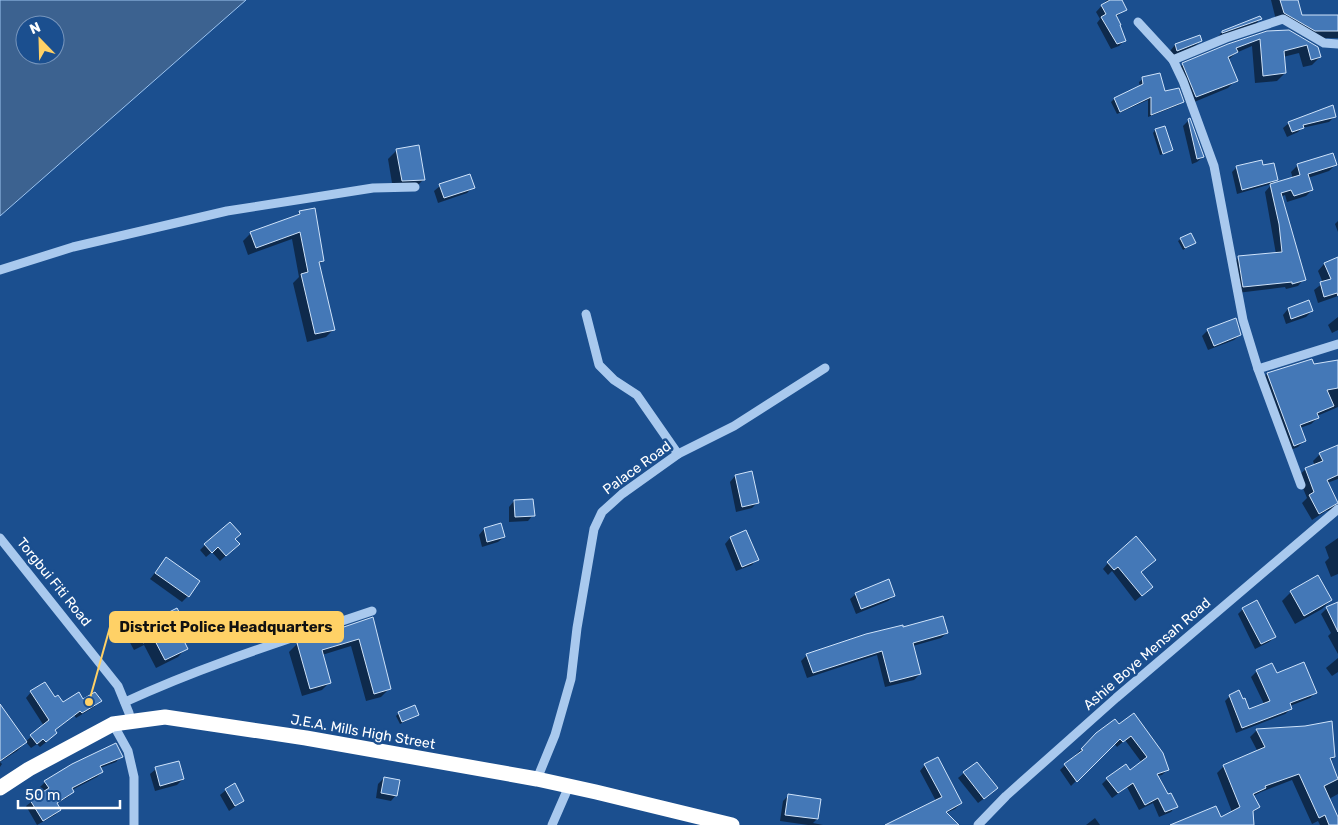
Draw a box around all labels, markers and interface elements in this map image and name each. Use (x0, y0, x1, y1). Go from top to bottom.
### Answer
north arrow (15, 15, 65, 65)
text: N (27, 19, 43, 38)
street label: Palace Road (600, 438, 674, 498)
street label: Torgbui Fiti Road (13, 534, 95, 630)
street label: Ashie Boye Mensah Road (1080, 594, 1214, 714)
callout: District Police Headquarters (110, 612, 343, 642)
text: District Police Headquarters (119, 618, 333, 636)
street label: J.E.A. Mills High Street (289, 711, 437, 753)
scale bar (18, 778, 120, 810)
text: 50 m (25, 786, 60, 804)

